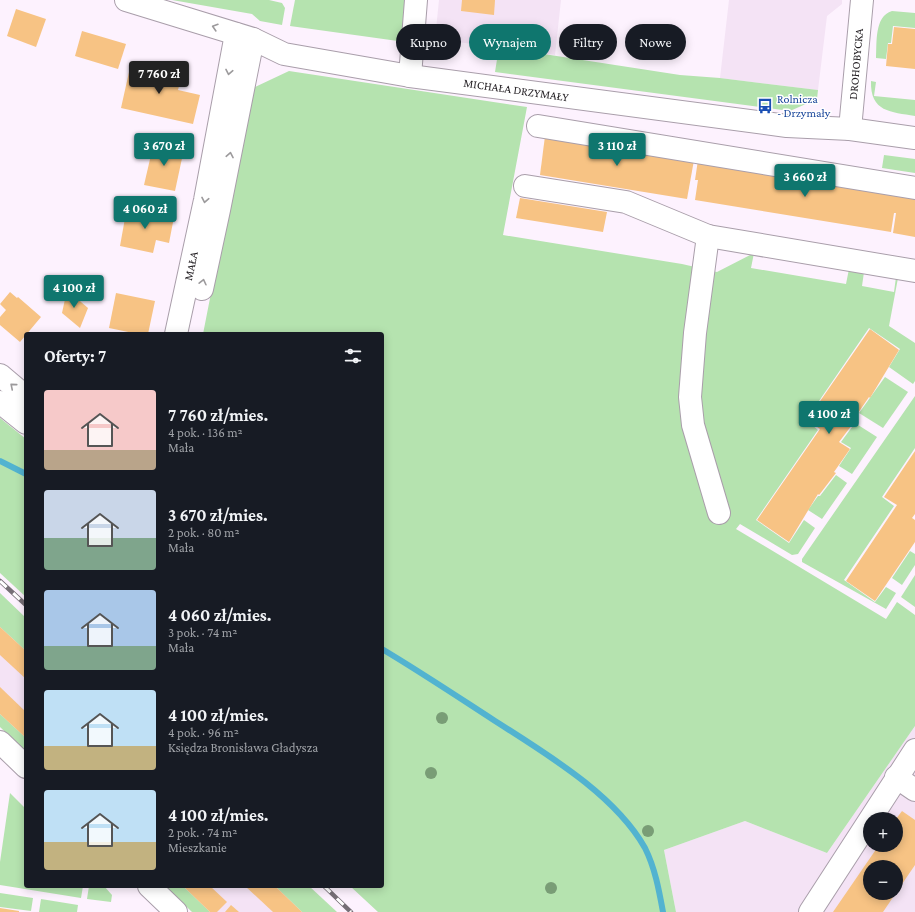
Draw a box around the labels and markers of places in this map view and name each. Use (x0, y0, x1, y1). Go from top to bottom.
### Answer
pin: 7 760 zł (118, 61, 200, 95)
place label: Rolnicza - Drzymały (777, 92, 831, 120)
bus stop icon: Rolnicza - Drzymały (756, 97, 774, 115)
pin: 3 670 zł (123, 133, 205, 167)
pin: 3 110 zł (576, 133, 658, 167)
pin: 3 660 zł (764, 164, 846, 198)
pin: 4 060 zł (104, 196, 186, 230)
pin: 4 100 zł (33, 275, 115, 309)
pin: 4 100 zł (788, 401, 870, 435)

